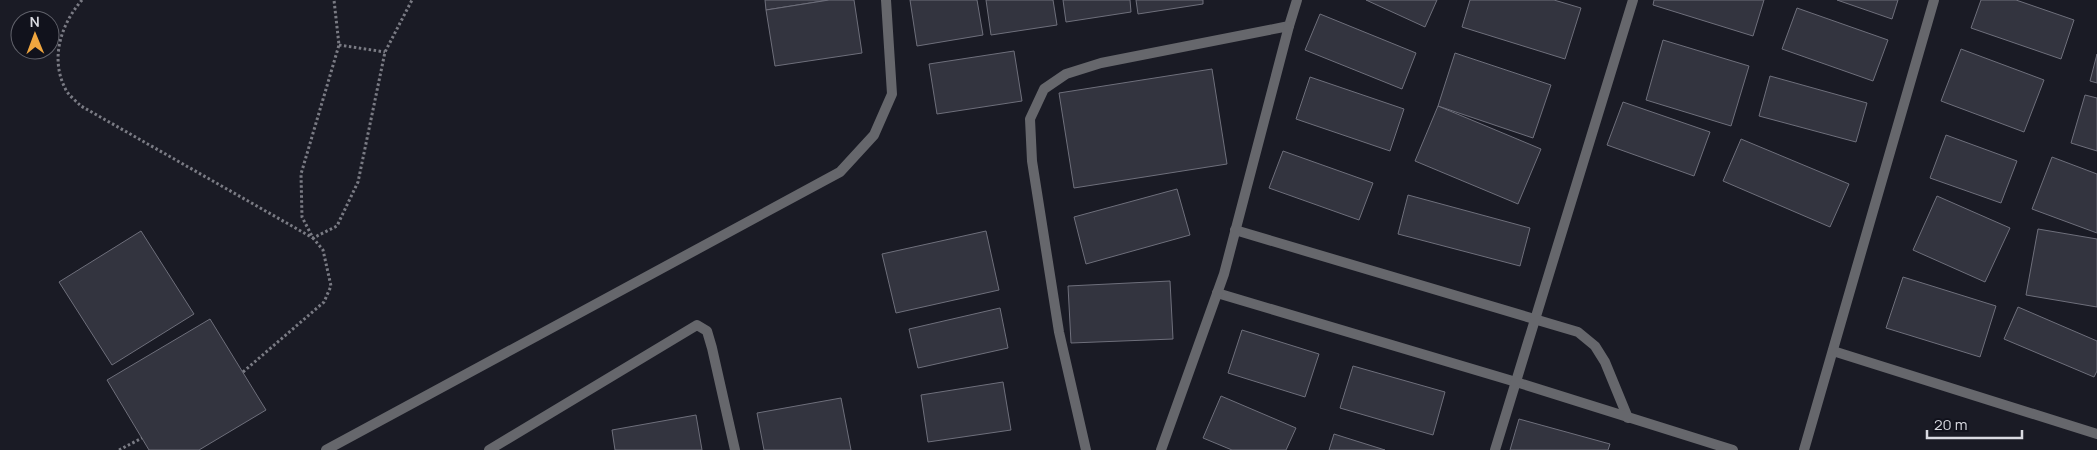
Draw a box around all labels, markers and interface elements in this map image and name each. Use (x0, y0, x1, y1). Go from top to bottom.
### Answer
north arrow (10, 10, 60, 60)
text: N (30, 12, 40, 31)
scale bar (1927, 408, 2022, 440)
text: 20 m (1934, 414, 1967, 435)

